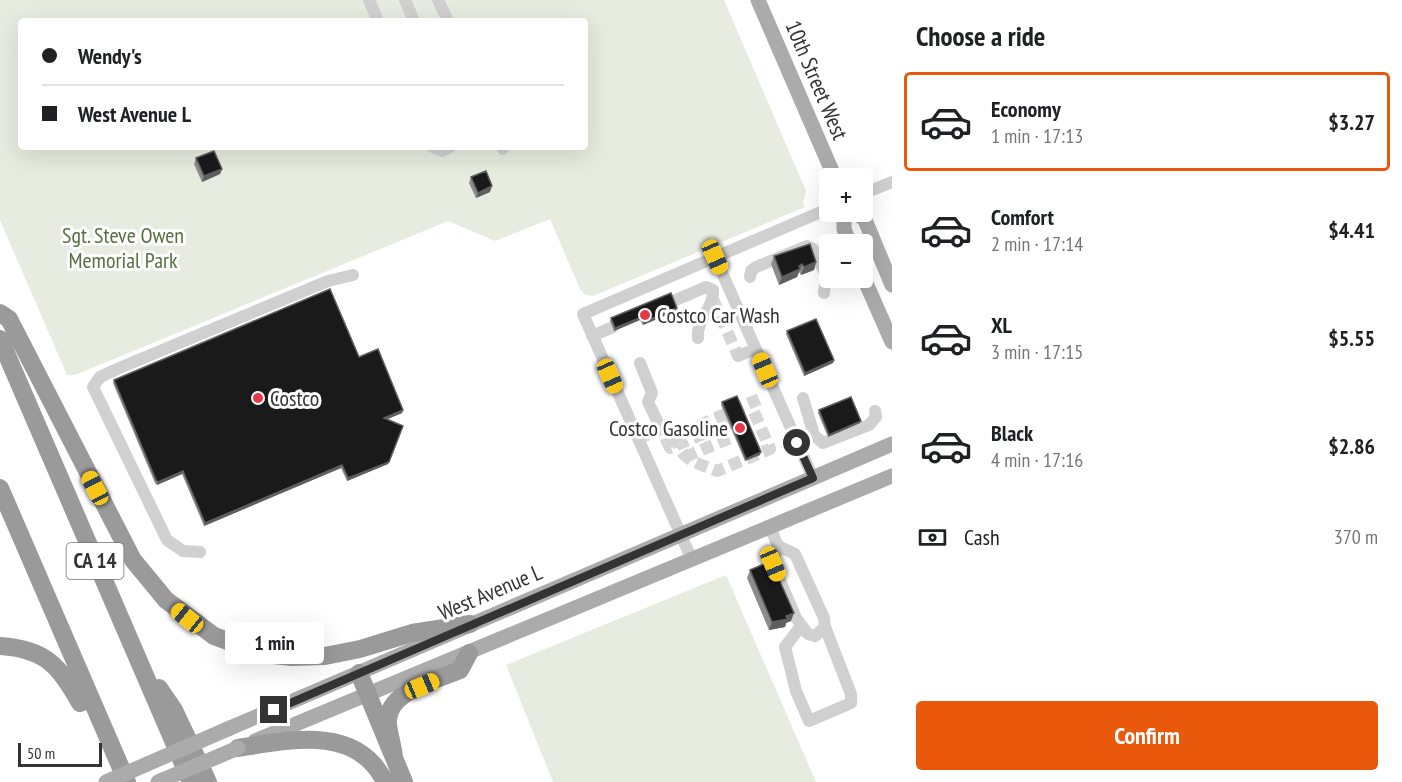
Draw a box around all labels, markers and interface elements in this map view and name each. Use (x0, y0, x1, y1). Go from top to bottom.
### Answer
street label: 10th Street West (779, 16, 855, 144)
text: Choose a ride (916, 19, 1045, 53)
text: Wendy's (78, 42, 142, 70)
icon: car (919, 95, 973, 149)
text: Economy (991, 95, 1061, 123)
text: West Avenue L (78, 100, 191, 128)
text: $3.27 (1328, 108, 1375, 136)
text: 1 min · 17:13 (991, 123, 1083, 149)
map controls (819, 168, 873, 288)
button: + (819, 168, 873, 222)
icon: car (919, 203, 973, 257)
text: Comfort (991, 203, 1054, 231)
text: $4.41 (1328, 216, 1375, 244)
park label: Sgt. Steve Owen Memorial Park (62, 221, 184, 274)
text: 2 min · 17:14 (991, 231, 1083, 257)
button: − (819, 234, 873, 288)
car (699, 237, 731, 277)
place label: Costco Car Wash (657, 301, 780, 329)
marker: Costco Car Wash (638, 308, 652, 322)
icon: car (919, 311, 973, 365)
text: XL (991, 311, 1012, 339)
text: $5.55 (1328, 324, 1375, 352)
text: 3 min · 17:15 (991, 339, 1083, 365)
car (750, 350, 780, 390)
car (594, 356, 626, 396)
place label: Costco (270, 384, 319, 412)
marker: Costco (251, 391, 265, 405)
place label: Costco Gasoline (609, 414, 728, 442)
icon: car (919, 419, 973, 473)
text: Black (991, 419, 1033, 447)
marker: Costco Gasoline (733, 421, 747, 435)
route start (783, 429, 810, 456)
text: $2.86 (1328, 432, 1375, 460)
text: 4 min · 17:16 (991, 447, 1083, 473)
car (79, 468, 111, 508)
icon: cash (916, 521, 949, 554)
text: Cash (964, 523, 1000, 551)
text: 370 m (1334, 524, 1378, 550)
road number: CA 14 (66, 543, 124, 579)
car (758, 544, 788, 584)
street label: West Avenue L (434, 558, 546, 626)
car (167, 600, 207, 636)
callout: 1 min (224, 623, 324, 665)
text: 1 min (254, 630, 295, 656)
car (402, 671, 442, 701)
route end (260, 696, 287, 723)
button: Confirm (916, 701, 1378, 770)
scale bar (18, 740, 102, 768)
text: 50 m (27, 743, 55, 763)

